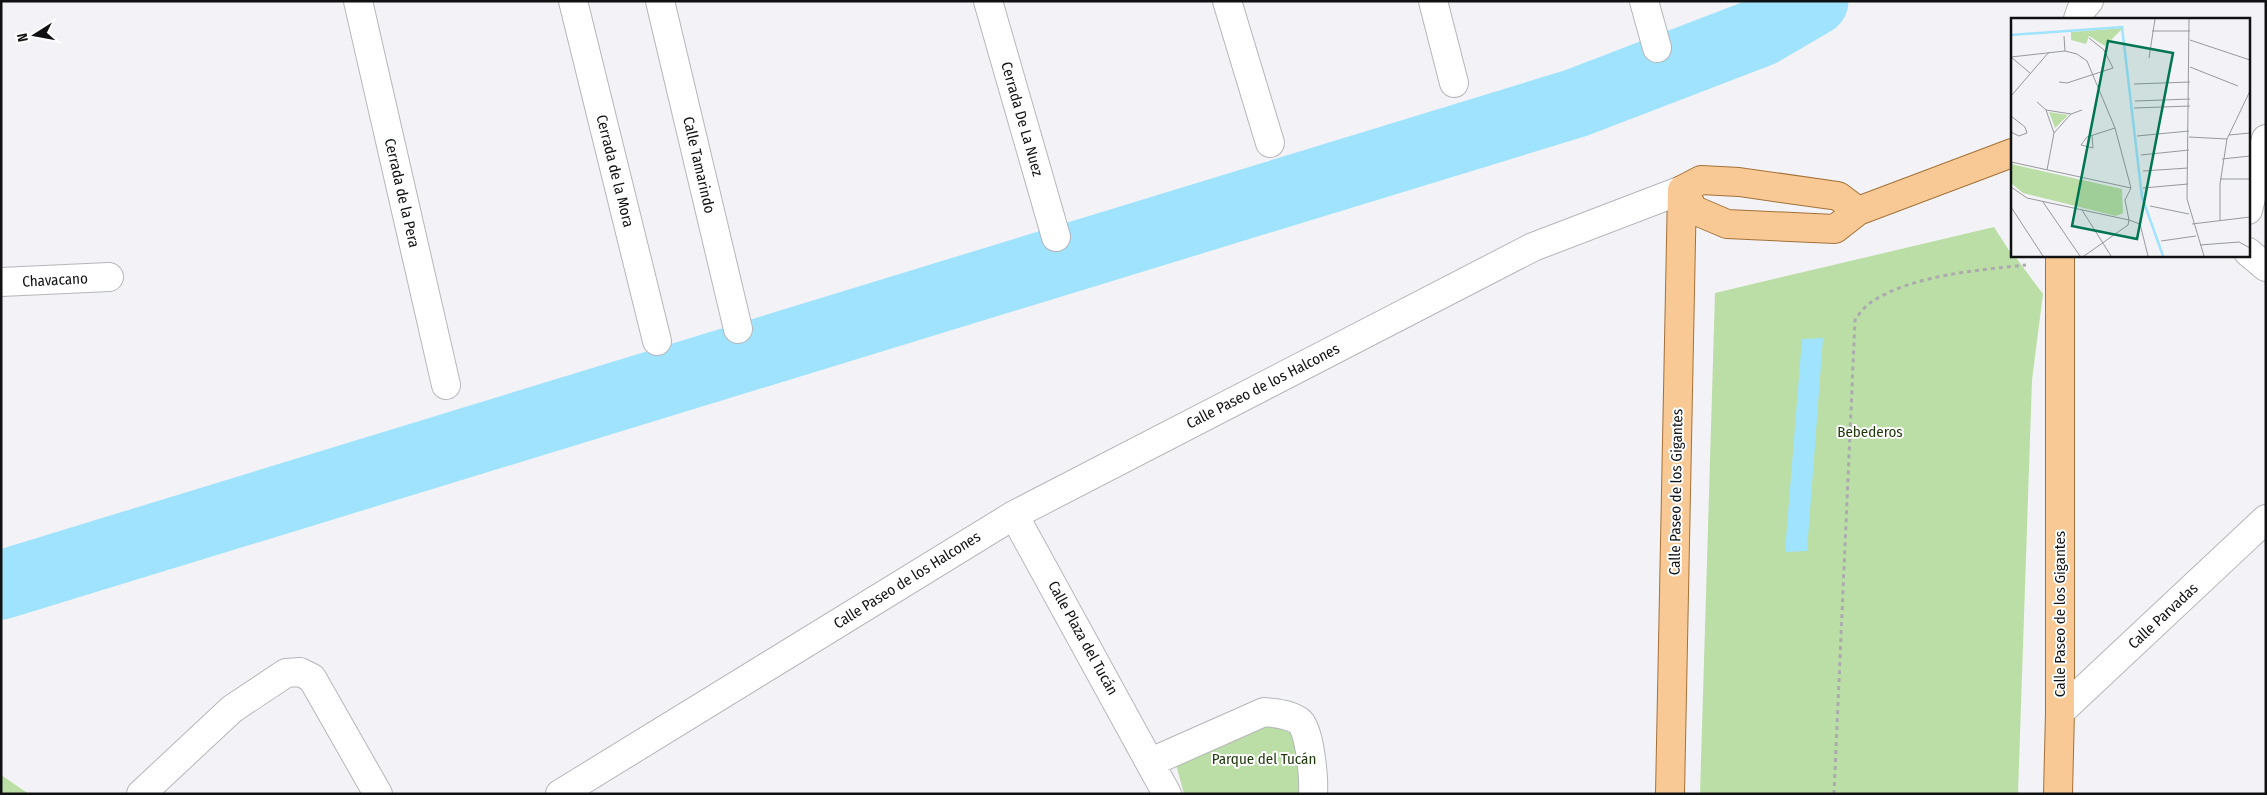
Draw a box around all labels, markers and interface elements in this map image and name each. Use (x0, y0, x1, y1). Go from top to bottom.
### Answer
north arrow (10, 10, 60, 60)
inset map (2011, 18, 2250, 256)
text: N (14, 32, 32, 43)
street label: Cerrada De La Nuez (997, 60, 1047, 178)
street label: Cerrada de la Mora (592, 113, 638, 229)
street label: Calle Tamarindo (679, 115, 719, 215)
street label: Cerrada de la Pera (381, 137, 423, 249)
street label: Chavacano (22, 269, 88, 291)
street label: Calle Paseo de los Halcones (1183, 339, 1343, 433)
street label: Calle Paseo de los Gigantes (1666, 409, 1686, 575)
park label: Bebederos (1837, 423, 1903, 441)
street label: Calle Paseo de los Halcones (830, 527, 984, 633)
street label: Calle Paseo de los Gigantes (2051, 531, 2069, 697)
street label: Calle Plaza del Tucán (1044, 578, 1122, 698)
street label: Calle Parvadas (2124, 579, 2202, 653)
park label: Parque del Tucán (1212, 750, 1316, 768)

